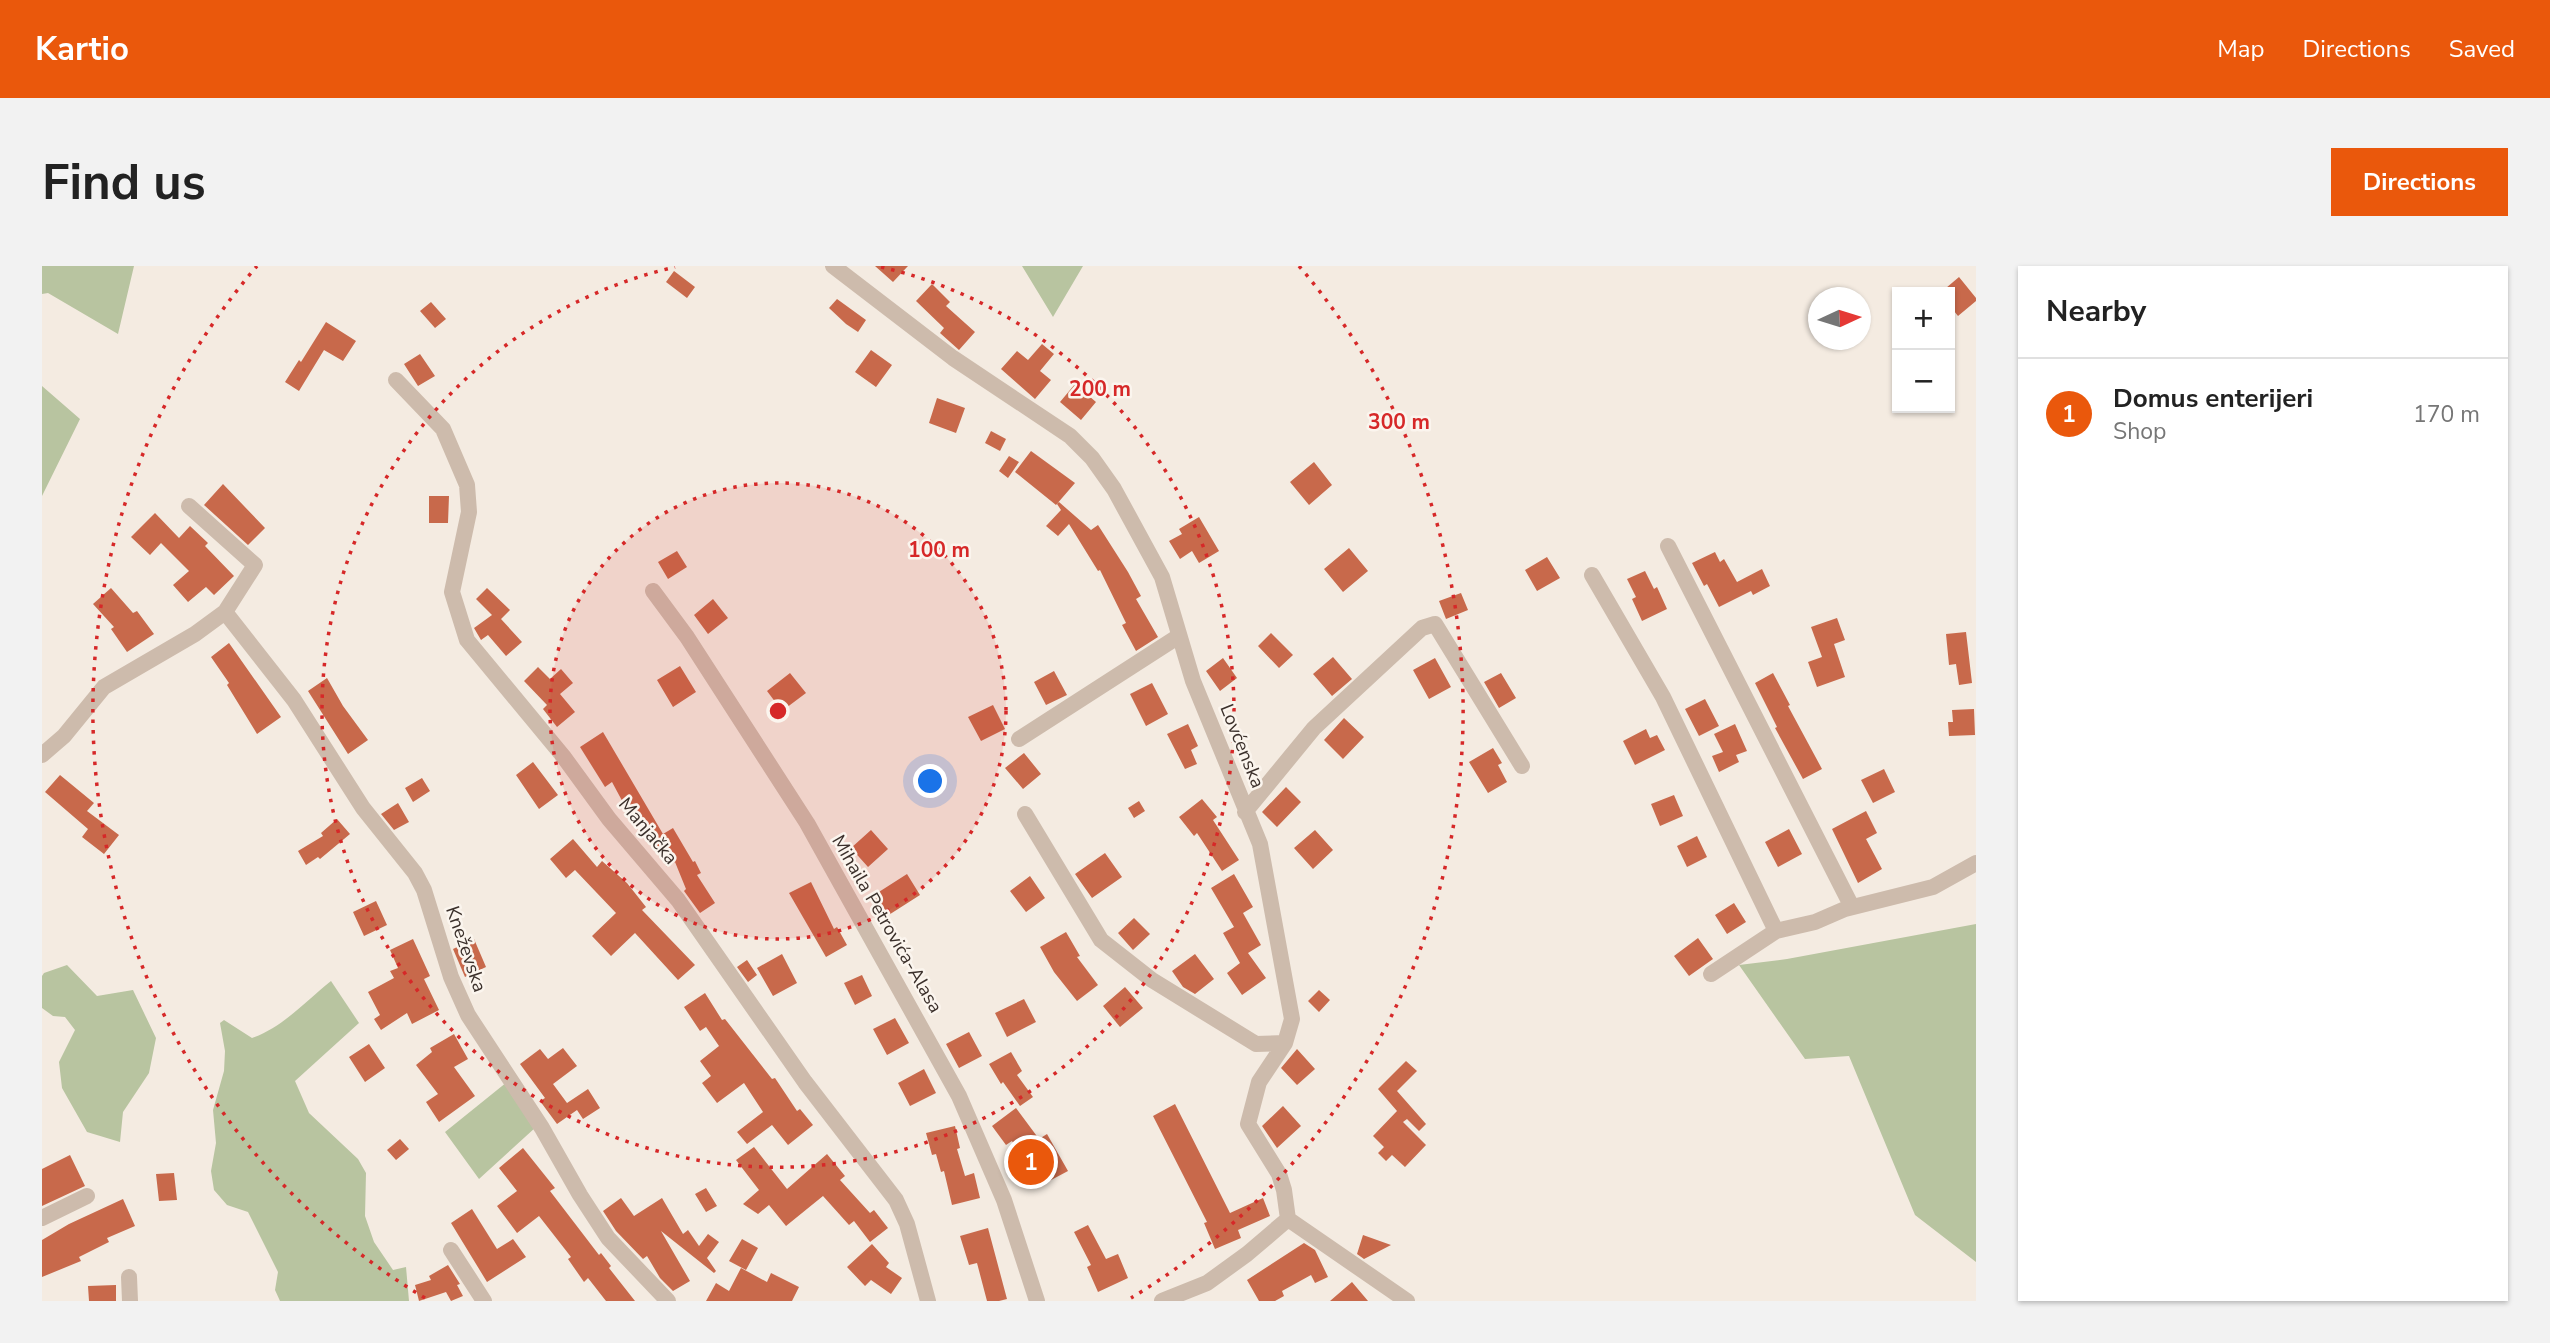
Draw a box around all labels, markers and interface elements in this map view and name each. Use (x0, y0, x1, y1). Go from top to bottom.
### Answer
text: Kartio (35, 27, 129, 72)
text: Map (2217, 33, 2264, 65)
text: Directions (2302, 33, 2411, 65)
text: Saved (2449, 33, 2515, 65)
button: Directions (2331, 148, 2508, 216)
text: Find us (42, 149, 206, 216)
north arrow (1808, 287, 1871, 350)
map controls (1892, 287, 1955, 413)
button: + (1892, 287, 1955, 350)
text: Nearby (2046, 291, 2146, 332)
button: − (1892, 350, 1955, 413)
text: 200 m (1069, 375, 1131, 403)
text: Domus enterijeri (2113, 381, 2313, 416)
text: 1 (2062, 399, 2076, 430)
text: 170 m (2413, 399, 2480, 430)
text: 300 m (1368, 408, 1430, 436)
text: Shop (2113, 416, 2166, 447)
text: 100 m (908, 536, 970, 564)
centre of rings (766, 699, 790, 723)
street label: Lovćenska (1213, 700, 1271, 792)
your location (913, 764, 947, 798)
street label: Manjačka (612, 792, 684, 870)
street label: Mihaila Petrovića-Alasa (825, 830, 949, 1018)
street label: Kneževska (439, 902, 493, 996)
pin: 1 (1008, 1136, 1054, 1188)

